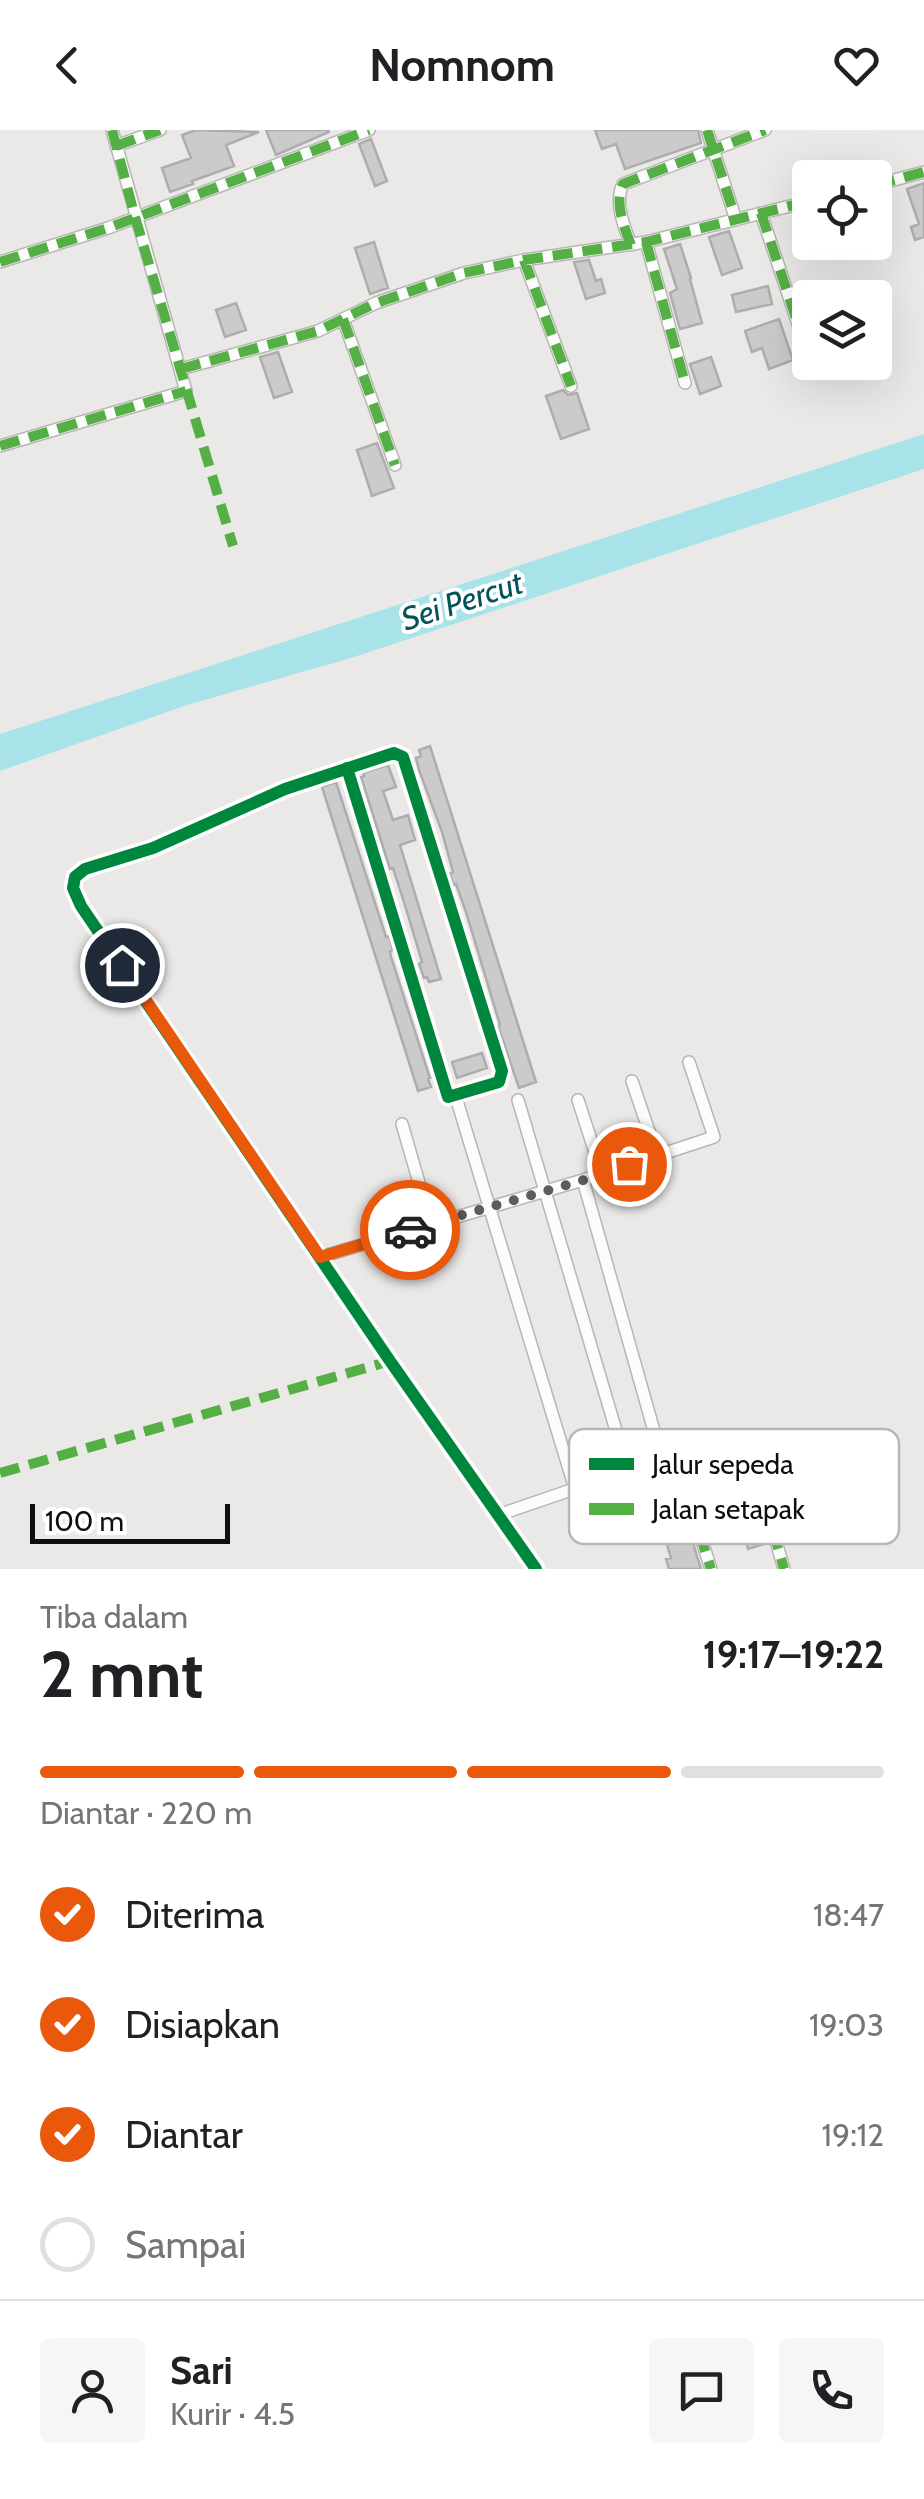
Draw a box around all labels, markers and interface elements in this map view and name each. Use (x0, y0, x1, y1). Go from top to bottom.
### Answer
icon: back (40, 38, 95, 93)
text: Nomnom (369, 38, 555, 92)
icon: heart (829, 38, 884, 93)
map controls (792, 160, 892, 380)
button: locate (792, 160, 892, 260)
button: layers (792, 280, 892, 380)
water label: Sei Percut (396, 562, 529, 638)
pin (80, 923, 165, 1008)
icon: home (95, 938, 150, 993)
pin (587, 1122, 672, 1207)
icon: bag (602, 1137, 657, 1192)
courier (360, 1180, 460, 1280)
icon: car (383, 1203, 438, 1258)
legend (569, 1429, 899, 1544)
text: Jalur sepeda (651, 1447, 794, 1481)
text: Jalan setapak (651, 1492, 805, 1526)
scale bar (30, 1499, 230, 1544)
text: 100 m (45, 1504, 124, 1538)
text: Tiba dalam (40, 1597, 188, 1636)
text: 19:17–19:22 (703, 1631, 884, 1678)
text: 2 mnt (40, 1634, 203, 1713)
text: Diantar · 220 m (40, 1793, 252, 1832)
icon: check (40, 1887, 95, 1942)
text: Diterima (125, 1891, 264, 1938)
text: 18:47 (813, 1895, 884, 1934)
icon: check (40, 1997, 95, 2052)
text: Disiapkan (125, 2001, 280, 2048)
text: 19:03 (809, 2005, 884, 2044)
icon: check (40, 2107, 95, 2162)
text: Diantar (125, 2111, 243, 2158)
text: 19:12 (822, 2115, 884, 2154)
text: Sampai (125, 2221, 246, 2268)
button: person (40, 2338, 145, 2443)
button: chat (649, 2338, 754, 2443)
button: phone (779, 2338, 884, 2443)
text: Sari (170, 2347, 233, 2394)
text: Kurir · 4.5 (170, 2394, 295, 2433)

